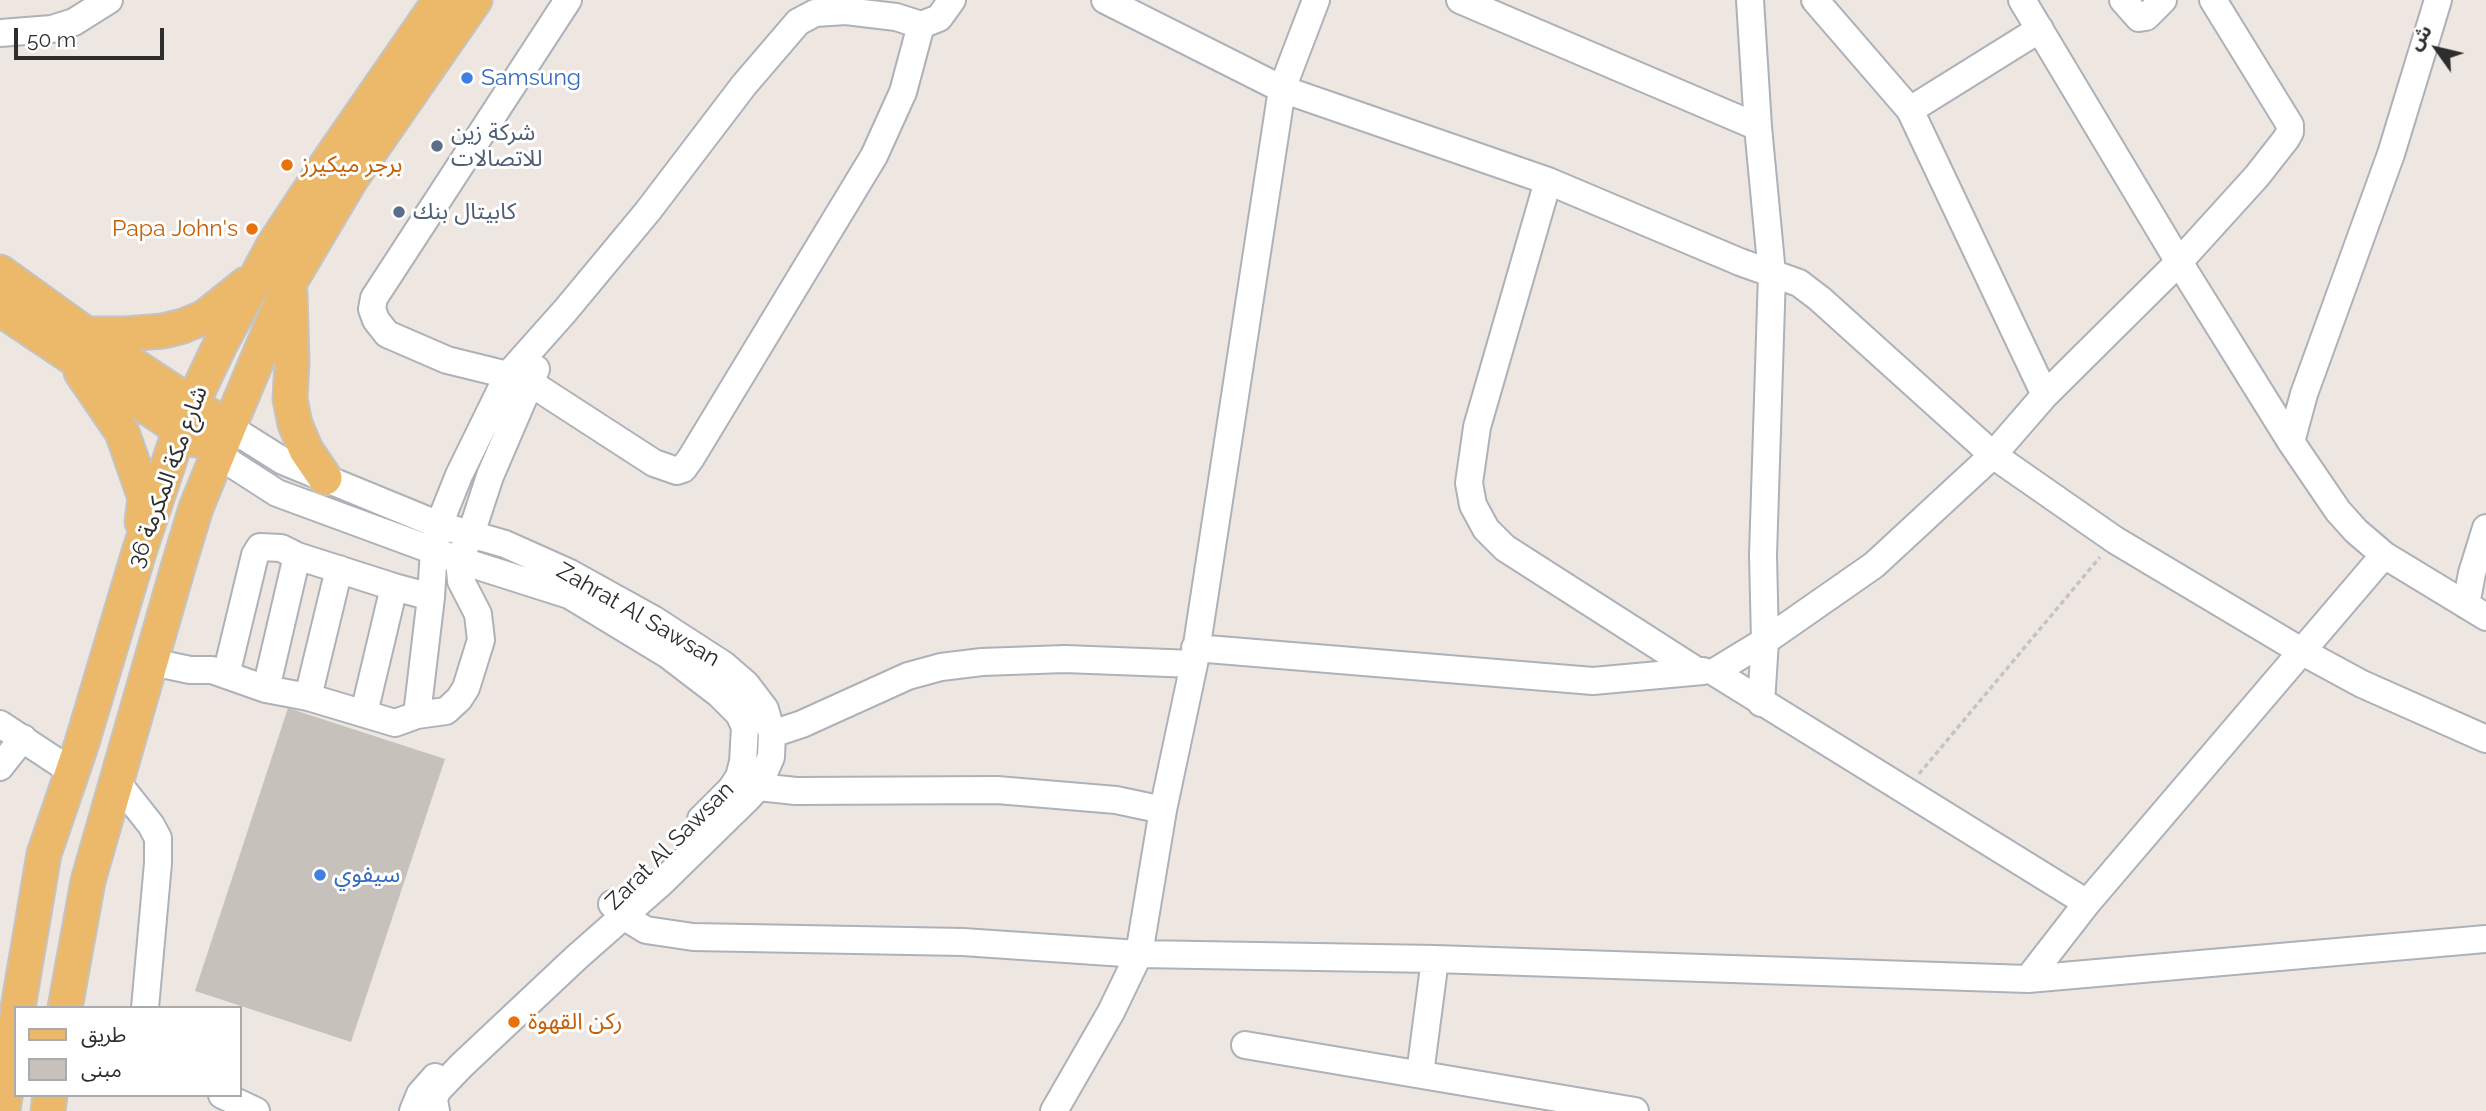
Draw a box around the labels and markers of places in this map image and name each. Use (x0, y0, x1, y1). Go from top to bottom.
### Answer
place label: Samsung (481, 64, 581, 92)
marker: Samsung (459, 70, 475, 86)
place label: شركة زين للاتصالات (451, 119, 542, 173)
marker: شركة زين للاتصالات (429, 138, 445, 154)
place label: برجر ميكيرز (301, 151, 402, 179)
marker: برجر ميكيرز (279, 157, 295, 173)
place label: كابيتال بنك (413, 198, 516, 226)
marker: كابيتال بنك (391, 204, 407, 220)
place label: Papa John's (112, 215, 238, 243)
marker: Papa John's (244, 221, 260, 237)
place label: سيفوي (334, 861, 400, 889)
marker: سيفوي (312, 867, 328, 883)
place label: ركن القهوة (528, 1008, 622, 1036)
marker: ركن القهوة (506, 1014, 522, 1030)

